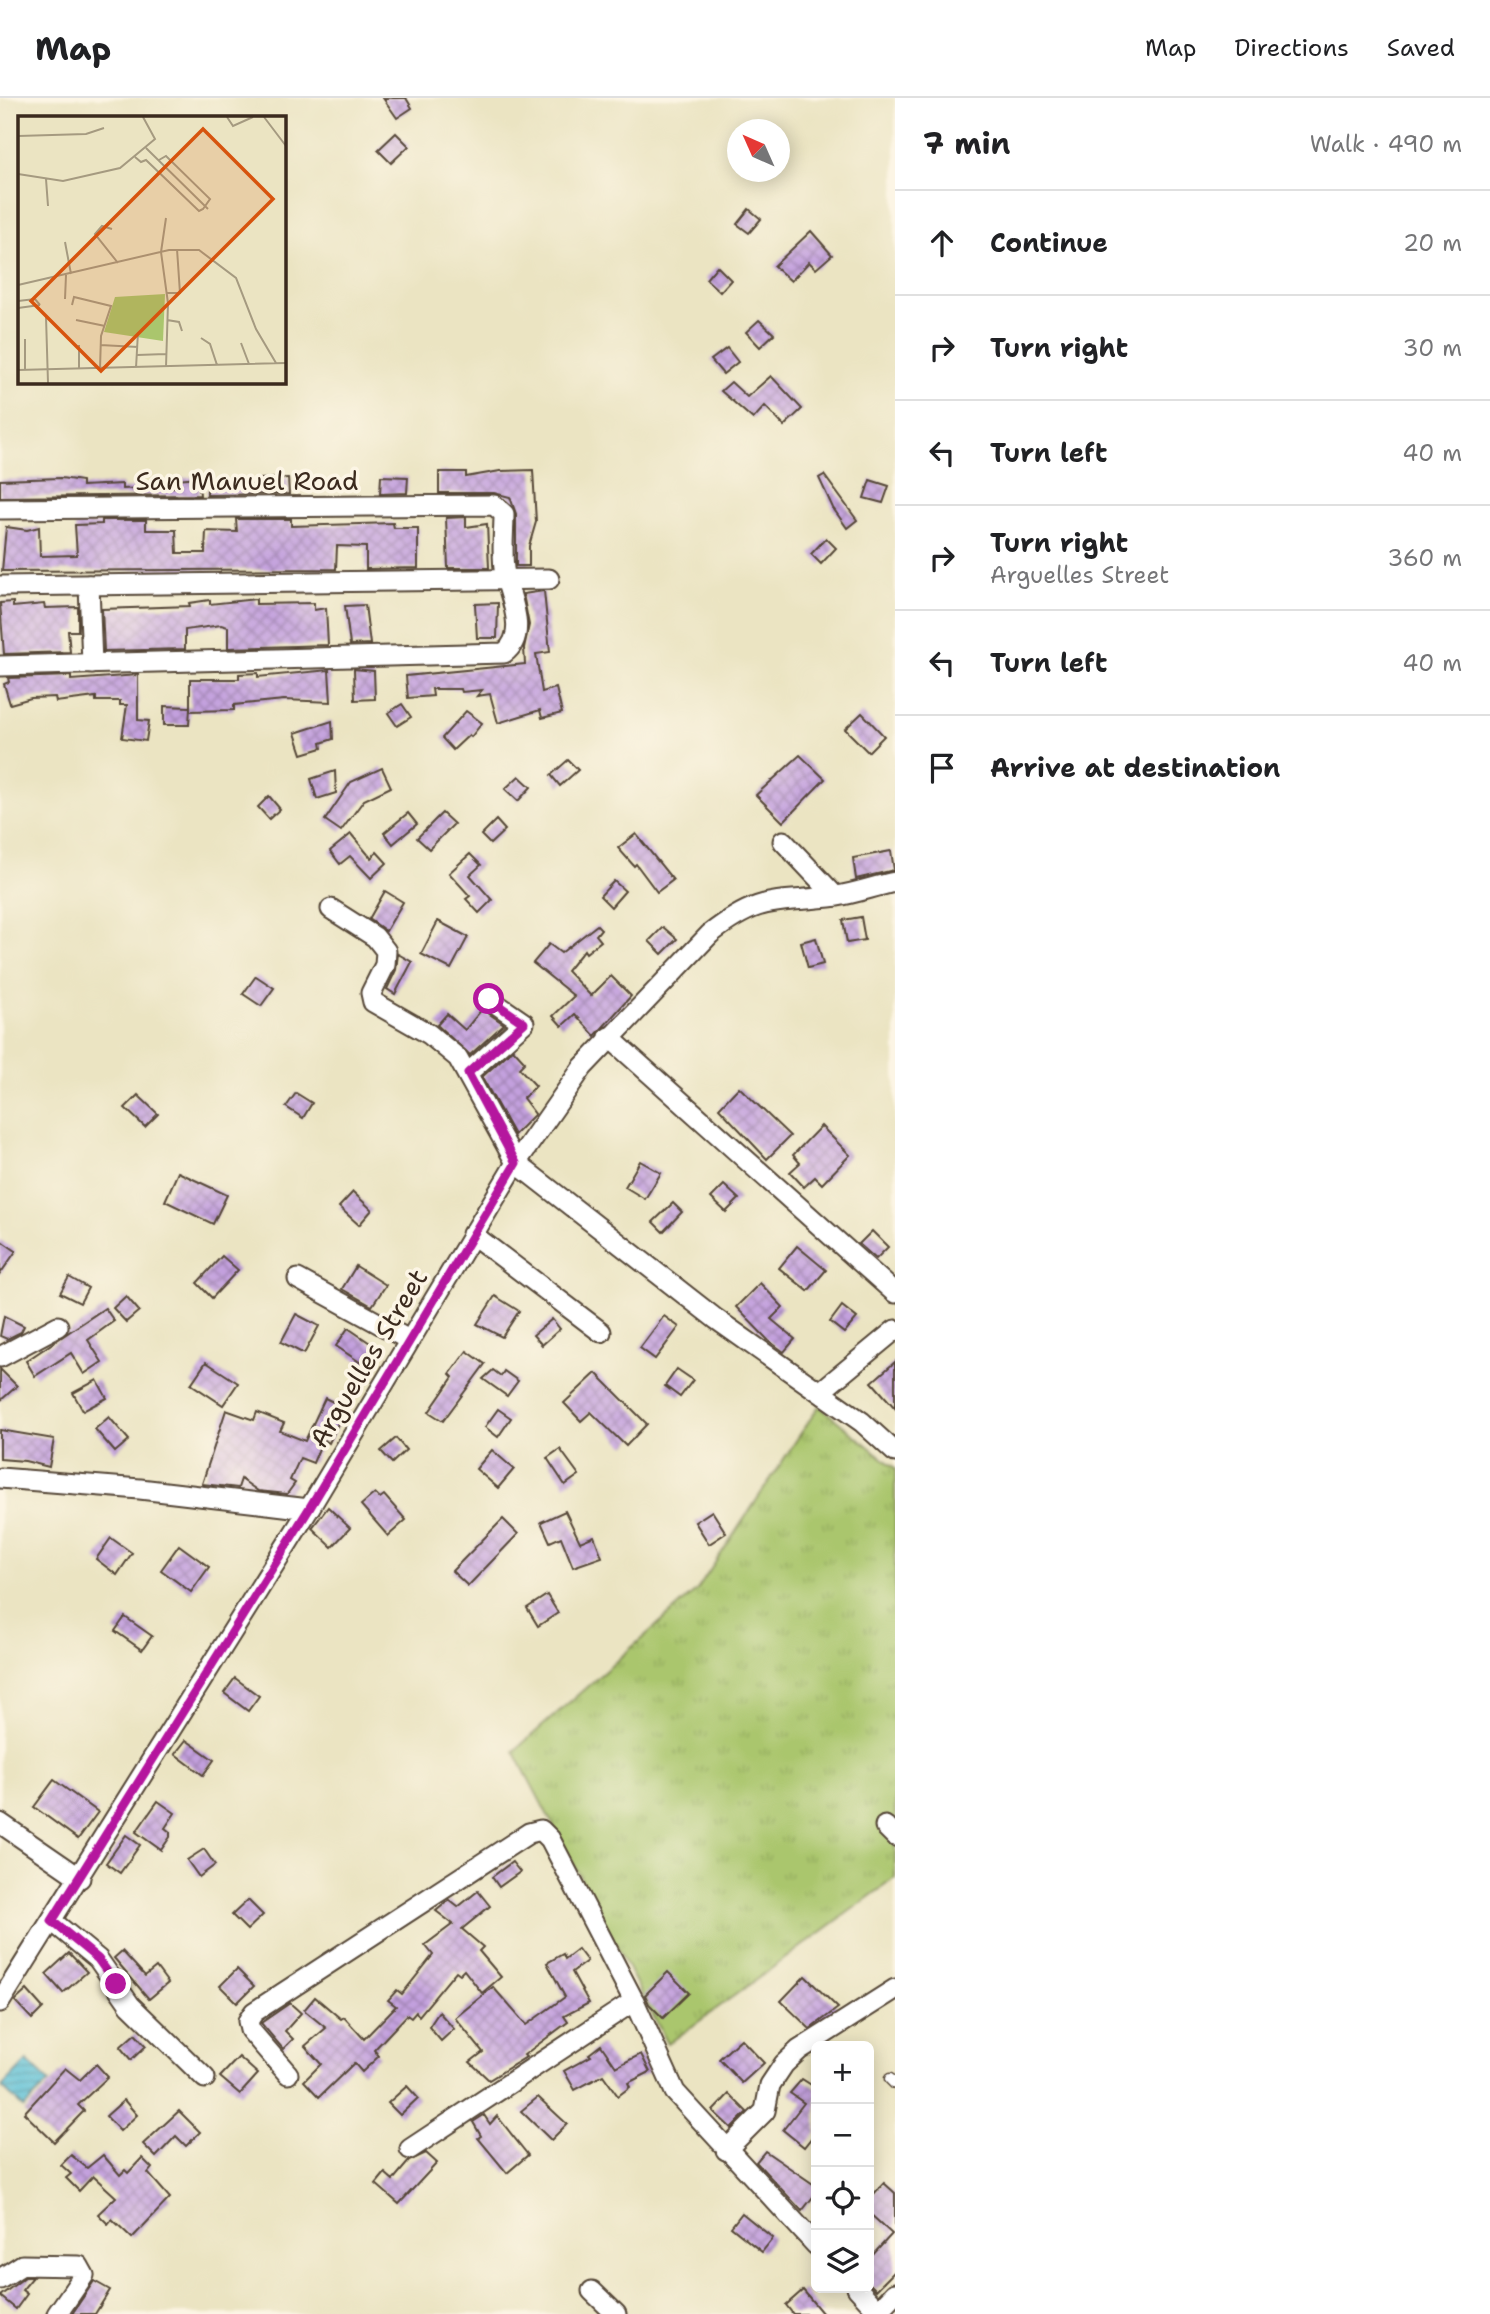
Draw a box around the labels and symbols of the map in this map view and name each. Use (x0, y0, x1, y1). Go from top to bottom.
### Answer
inset map (18, 116, 285, 383)
north arrow (727, 119, 790, 182)
street label: San Manuel Road (135, 463, 359, 498)
route start (473, 983, 504, 1014)
street label: Arguelles Street (301, 1262, 435, 1454)
route end (100, 1968, 131, 1999)

